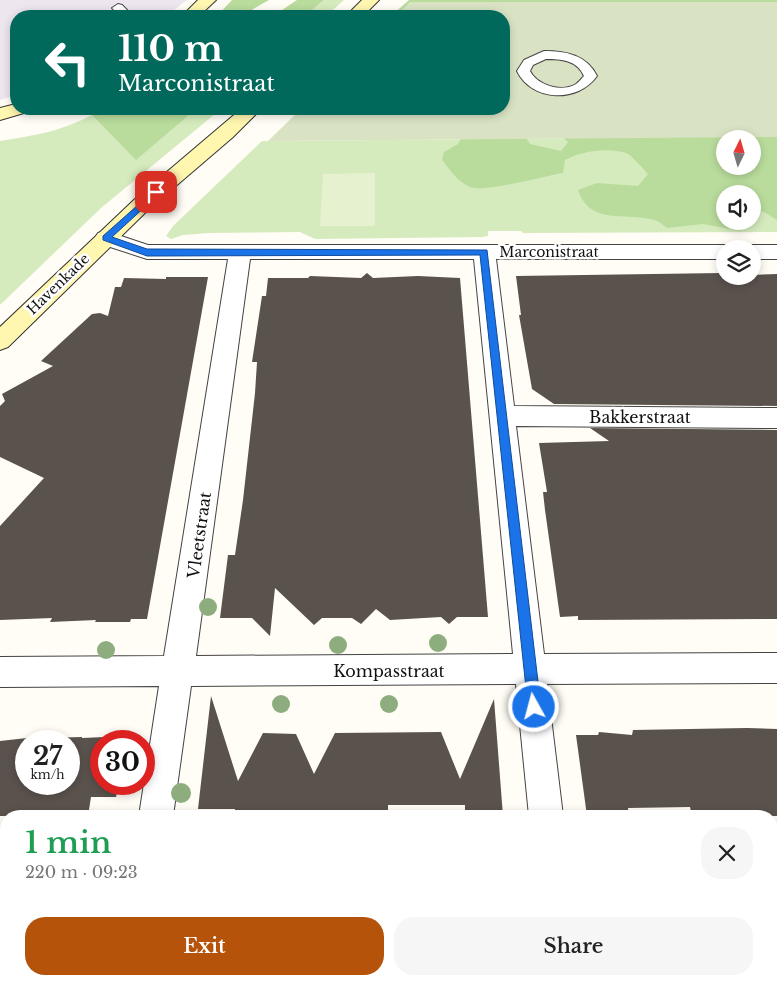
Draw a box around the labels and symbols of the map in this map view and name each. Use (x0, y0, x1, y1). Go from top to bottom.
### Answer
north arrow (716, 130, 761, 175)
pin (135, 171, 177, 213)
street label: Marconistraat (499, 243, 600, 261)
street label: Havenkade (23, 250, 93, 318)
street label: Bakkerstraat (589, 407, 691, 427)
street label: Vleetstraat (183, 490, 215, 581)
street label: Kompasstraat (333, 661, 445, 681)
position arrow (507, 680, 559, 732)
speed limit sign: 30 (90, 730, 155, 795)

